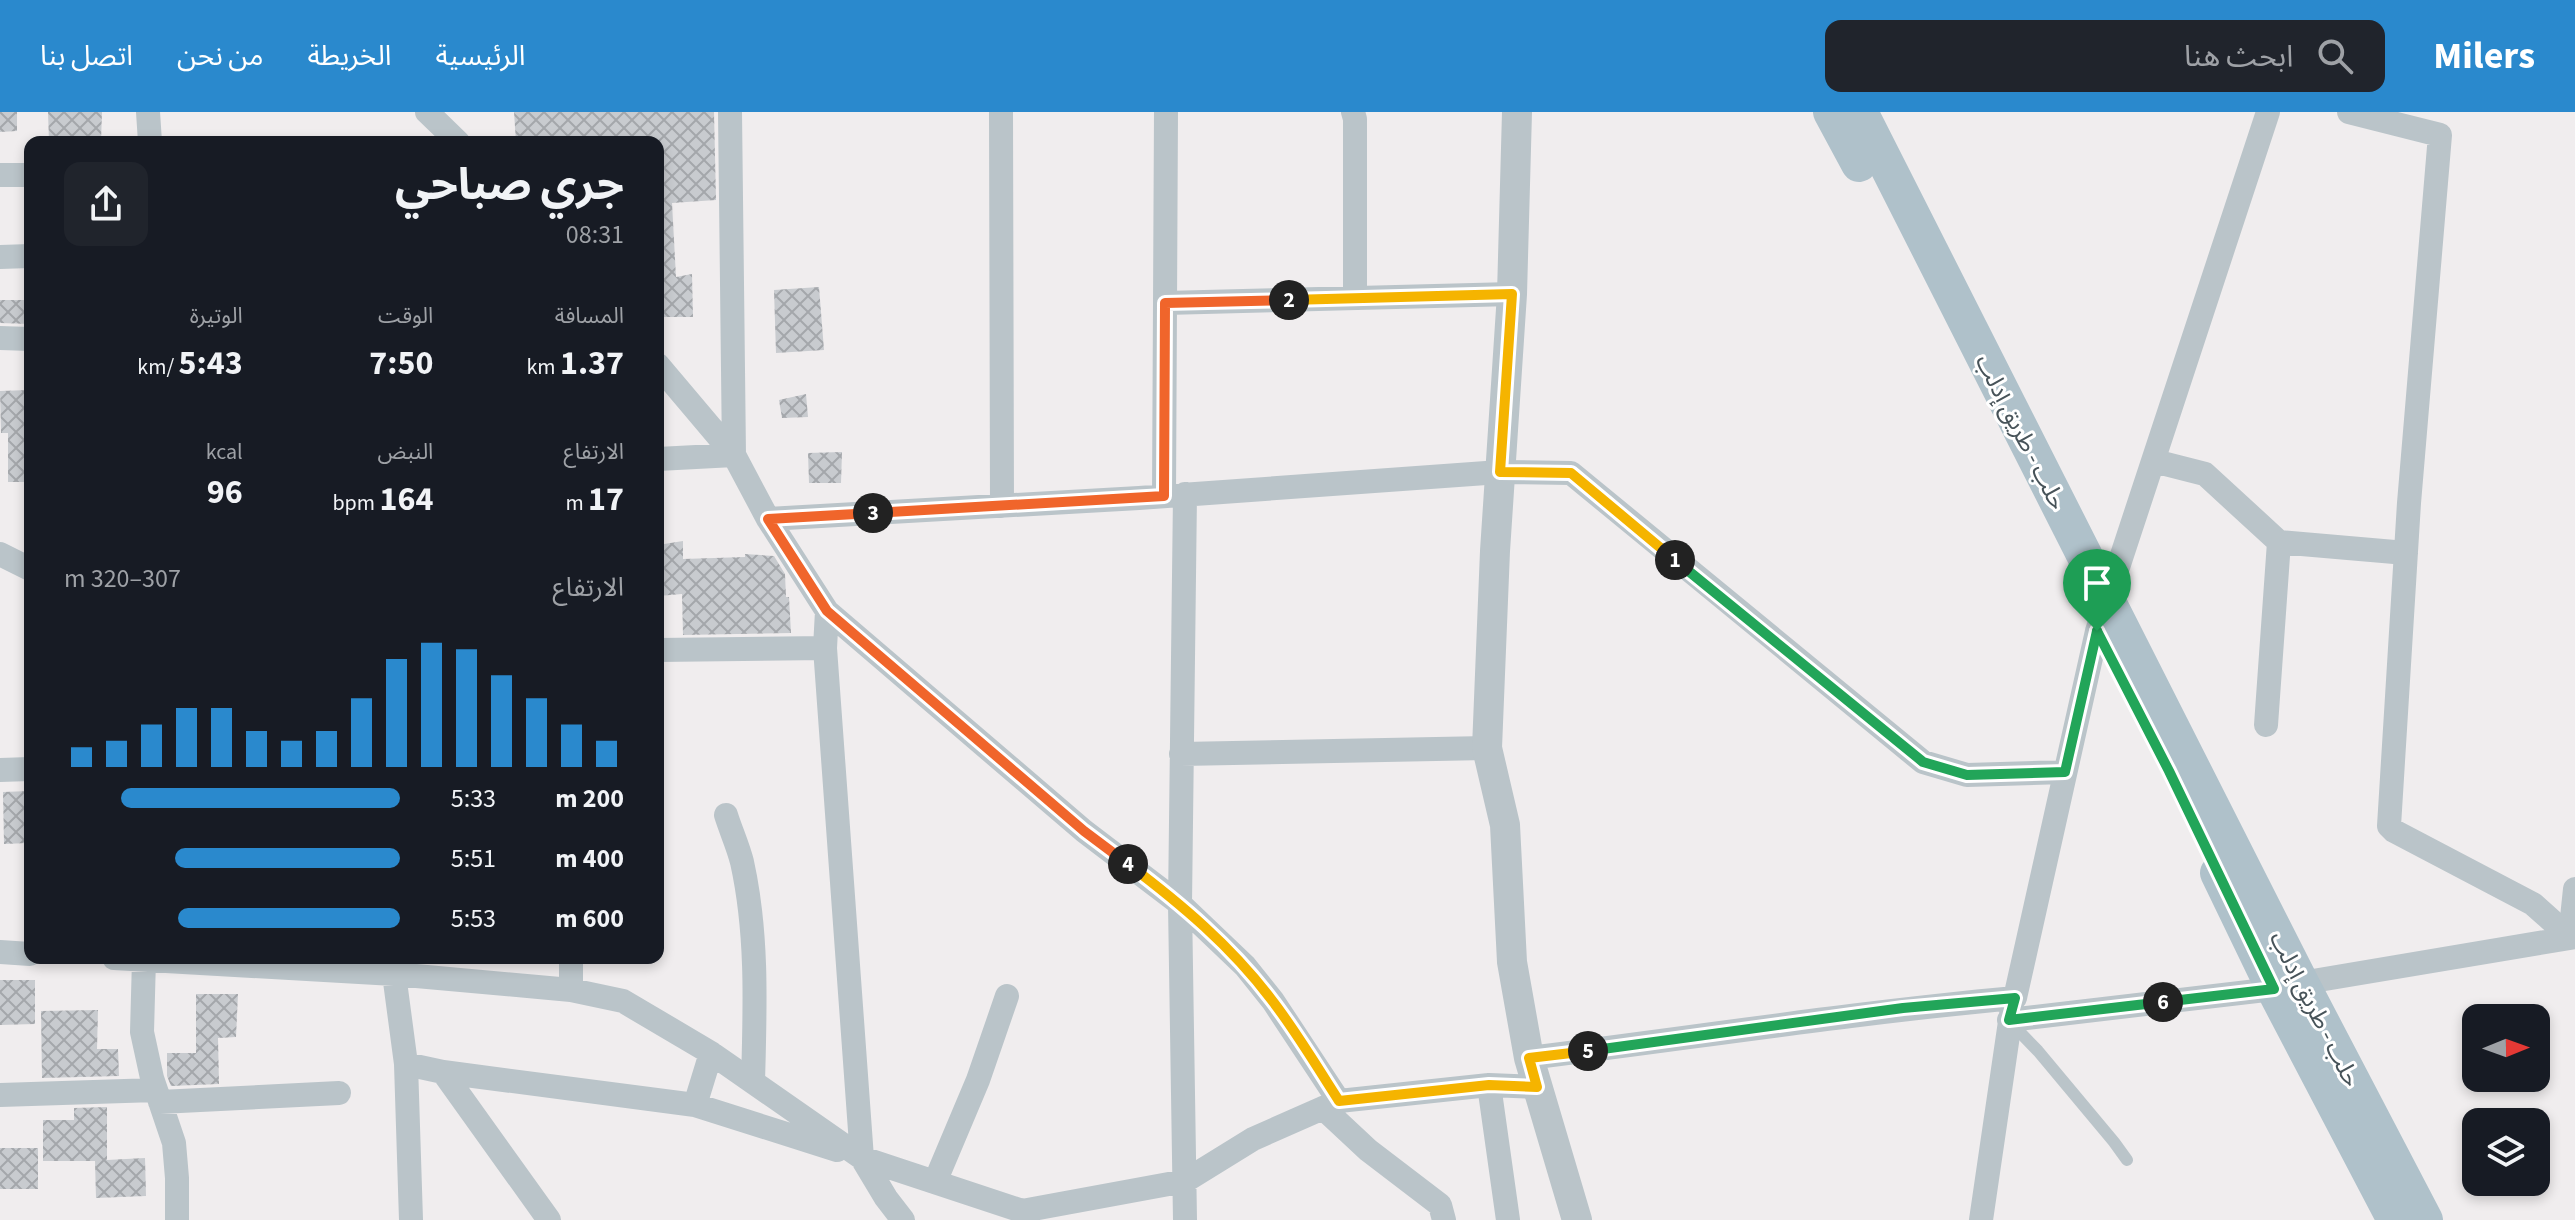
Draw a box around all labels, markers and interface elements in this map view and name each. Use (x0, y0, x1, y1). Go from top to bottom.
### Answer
search box (1825, 20, 2385, 92)
text: Milers (2433, 29, 2535, 83)
icon: search (2313, 34, 2357, 78)
text: ابحث هنا (2184, 35, 2293, 78)
text: اتصل بنا (40, 36, 133, 76)
text: من نحن (177, 36, 264, 76)
text: الخريطة (308, 36, 391, 76)
text: الرئيسية (435, 36, 525, 76)
text: جري صباحي (395, 154, 624, 217)
button: share (64, 162, 148, 246)
text: 08:31 (566, 216, 624, 253)
pin: 2 (1269, 280, 1309, 320)
text: 2 (1283, 284, 1295, 316)
text: الوتيرة (190, 300, 243, 332)
text: الوقت (378, 300, 433, 332)
text: المسافة (555, 300, 624, 332)
text: 5:43 (179, 339, 243, 388)
text: 7:50 (369, 339, 433, 388)
text: 1.37 (560, 339, 624, 388)
street label: حلب - طريق إدلب (1966, 348, 2075, 516)
text: /km (137, 351, 179, 383)
text: km (526, 351, 560, 383)
text: kcal (206, 436, 243, 468)
text: النبض (378, 436, 433, 468)
text: الارتفاع (564, 436, 624, 468)
text: 96 (207, 468, 243, 517)
text: 164 (379, 475, 433, 524)
text: 17 (588, 475, 624, 524)
text: bpm (332, 487, 379, 519)
text: m (565, 487, 588, 519)
pin: 3 (853, 493, 893, 533)
text: 3 (867, 497, 879, 529)
pin: 1 (1655, 540, 1695, 580)
text: 1 (1669, 544, 1681, 576)
pin (2063, 549, 2131, 631)
text: 307–320 m (64, 560, 181, 597)
icon: arrive (2075, 561, 2119, 605)
text: الارتفاع (553, 569, 624, 606)
text: 5:33 (451, 780, 496, 817)
text: 200 m (555, 780, 624, 817)
text: 5:51 (451, 840, 496, 877)
text: 400 m (555, 840, 624, 877)
pin: 4 (1108, 844, 1148, 884)
text: 4 (1122, 848, 1134, 880)
text: 5:53 (451, 900, 496, 937)
text: 600 m (555, 900, 624, 937)
street label: حلب - طريق إدلب (2260, 925, 2369, 1093)
pin: 6 (2143, 982, 2183, 1022)
text: 6 (2157, 986, 2169, 1018)
north arrow (2462, 1004, 2550, 1092)
map controls (2462, 1004, 2550, 1196)
pin: 5 (1568, 1031, 1608, 1071)
text: 5 (1582, 1035, 1594, 1067)
button: layers (2462, 1108, 2550, 1196)

